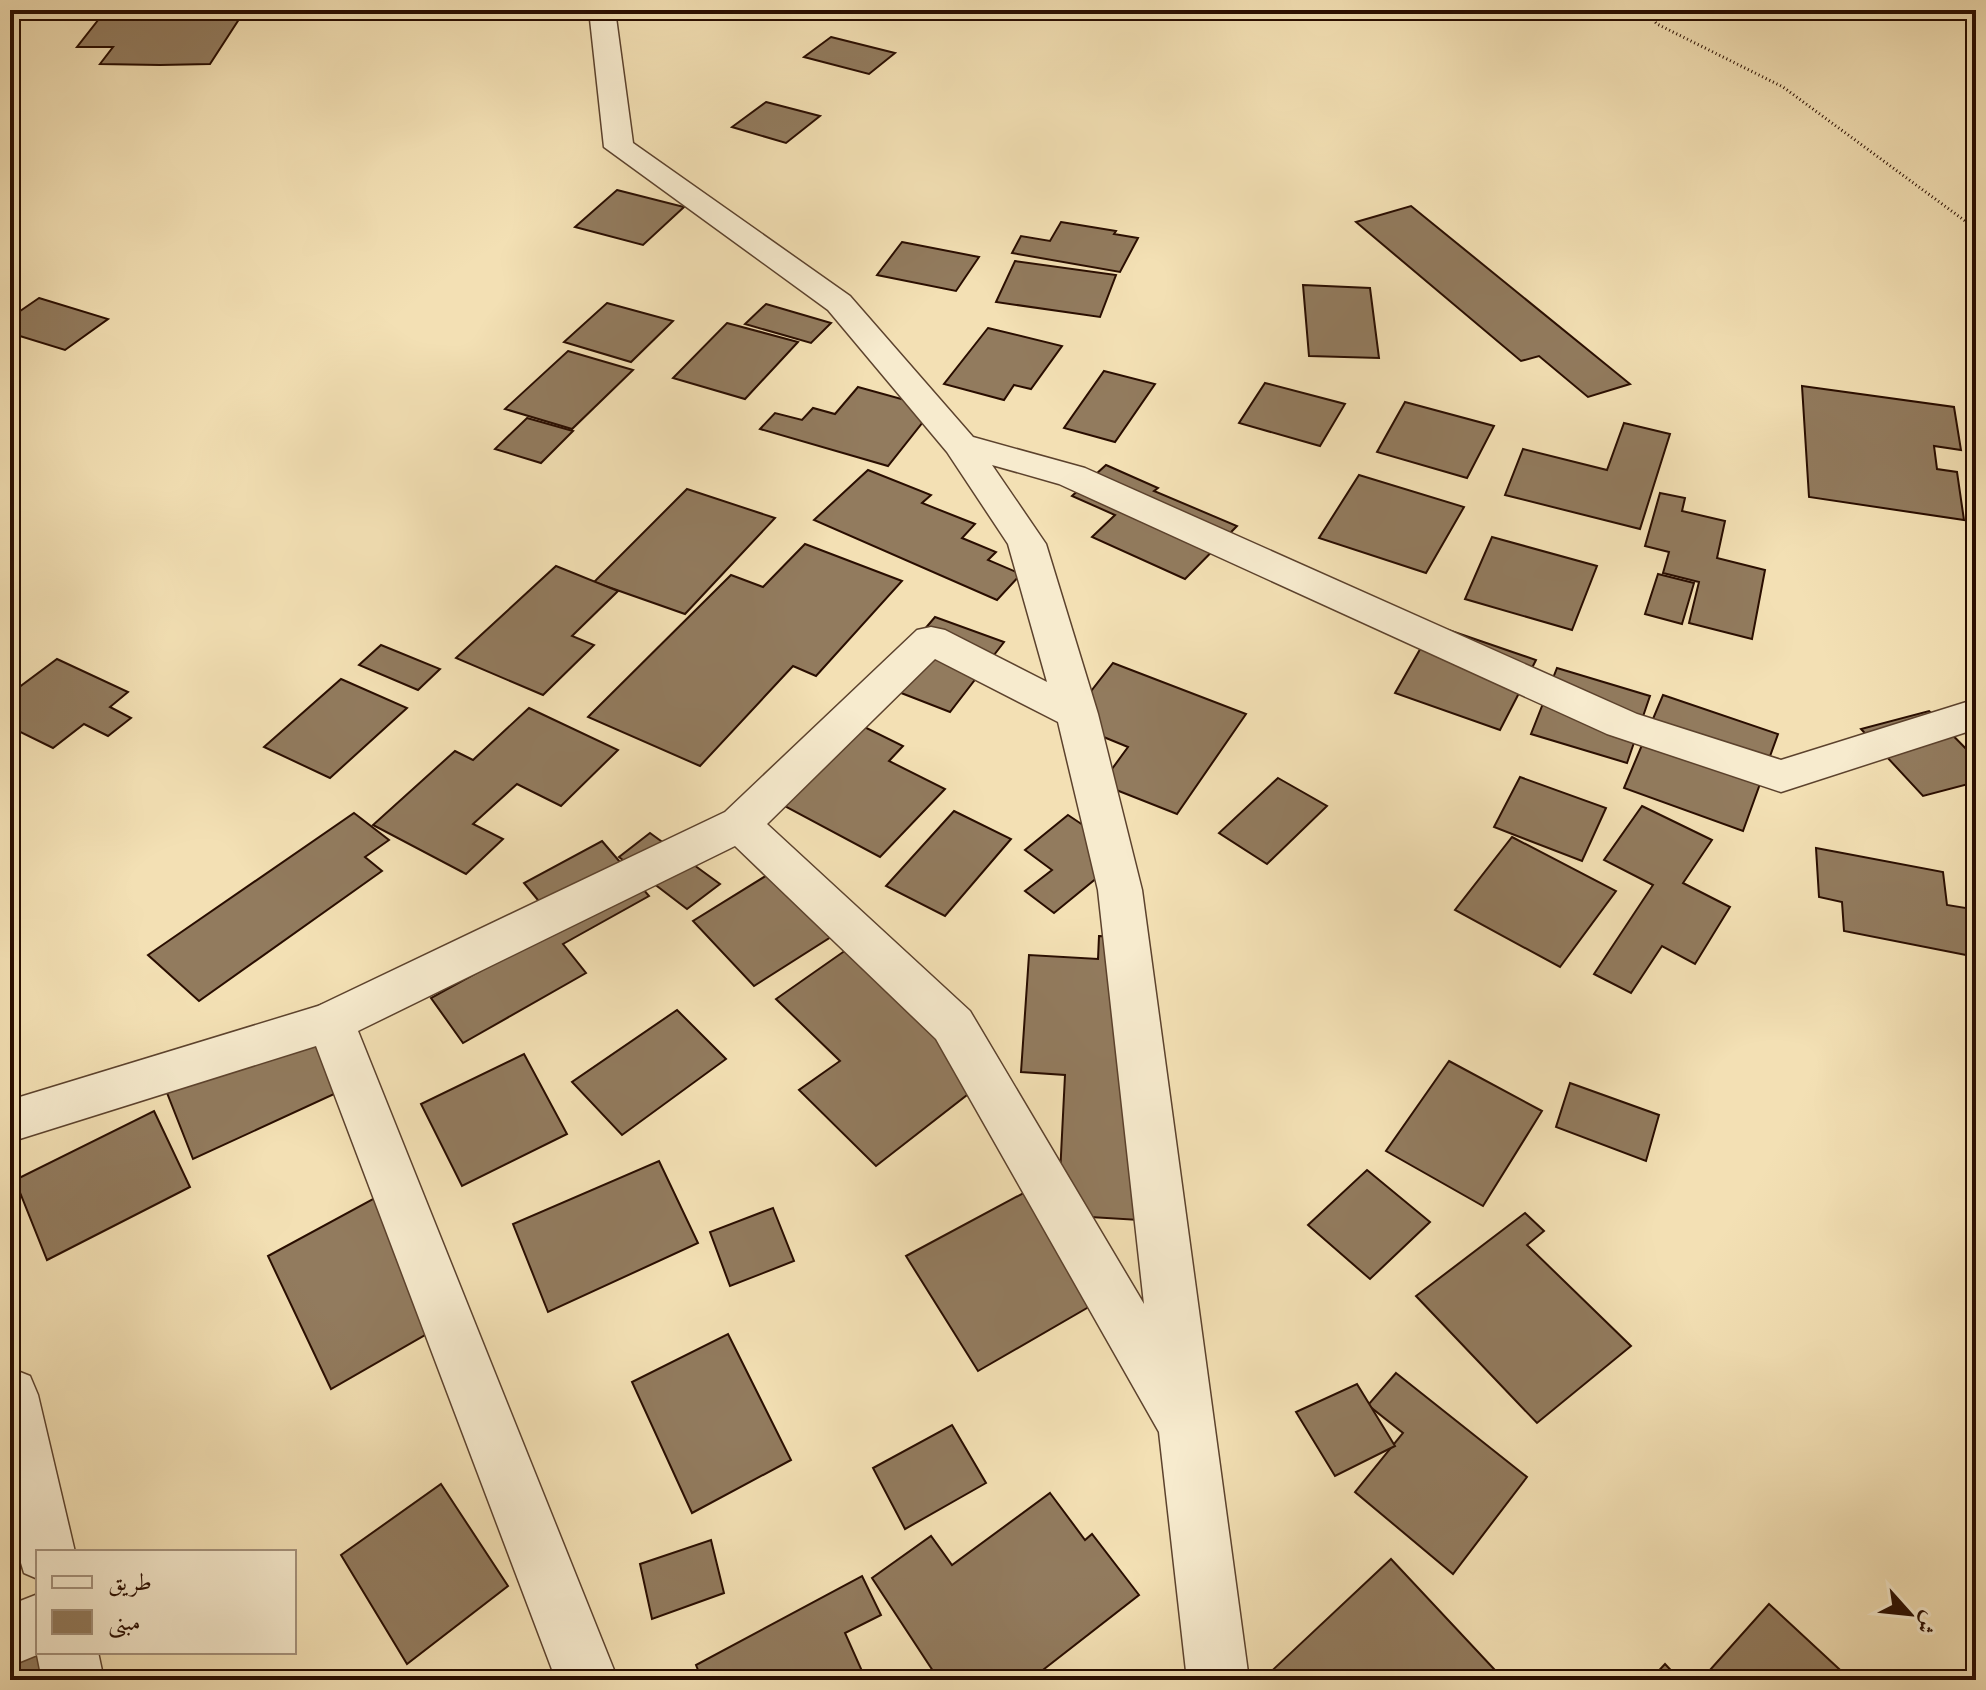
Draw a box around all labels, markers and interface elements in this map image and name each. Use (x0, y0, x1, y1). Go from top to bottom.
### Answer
legend (36, 1550, 296, 1654)
text: طريق (108, 1567, 152, 1597)
north arrow (1870, 1574, 1950, 1654)
text: مبنى (108, 1607, 141, 1639)
text: ش (1910, 1607, 1944, 1639)

